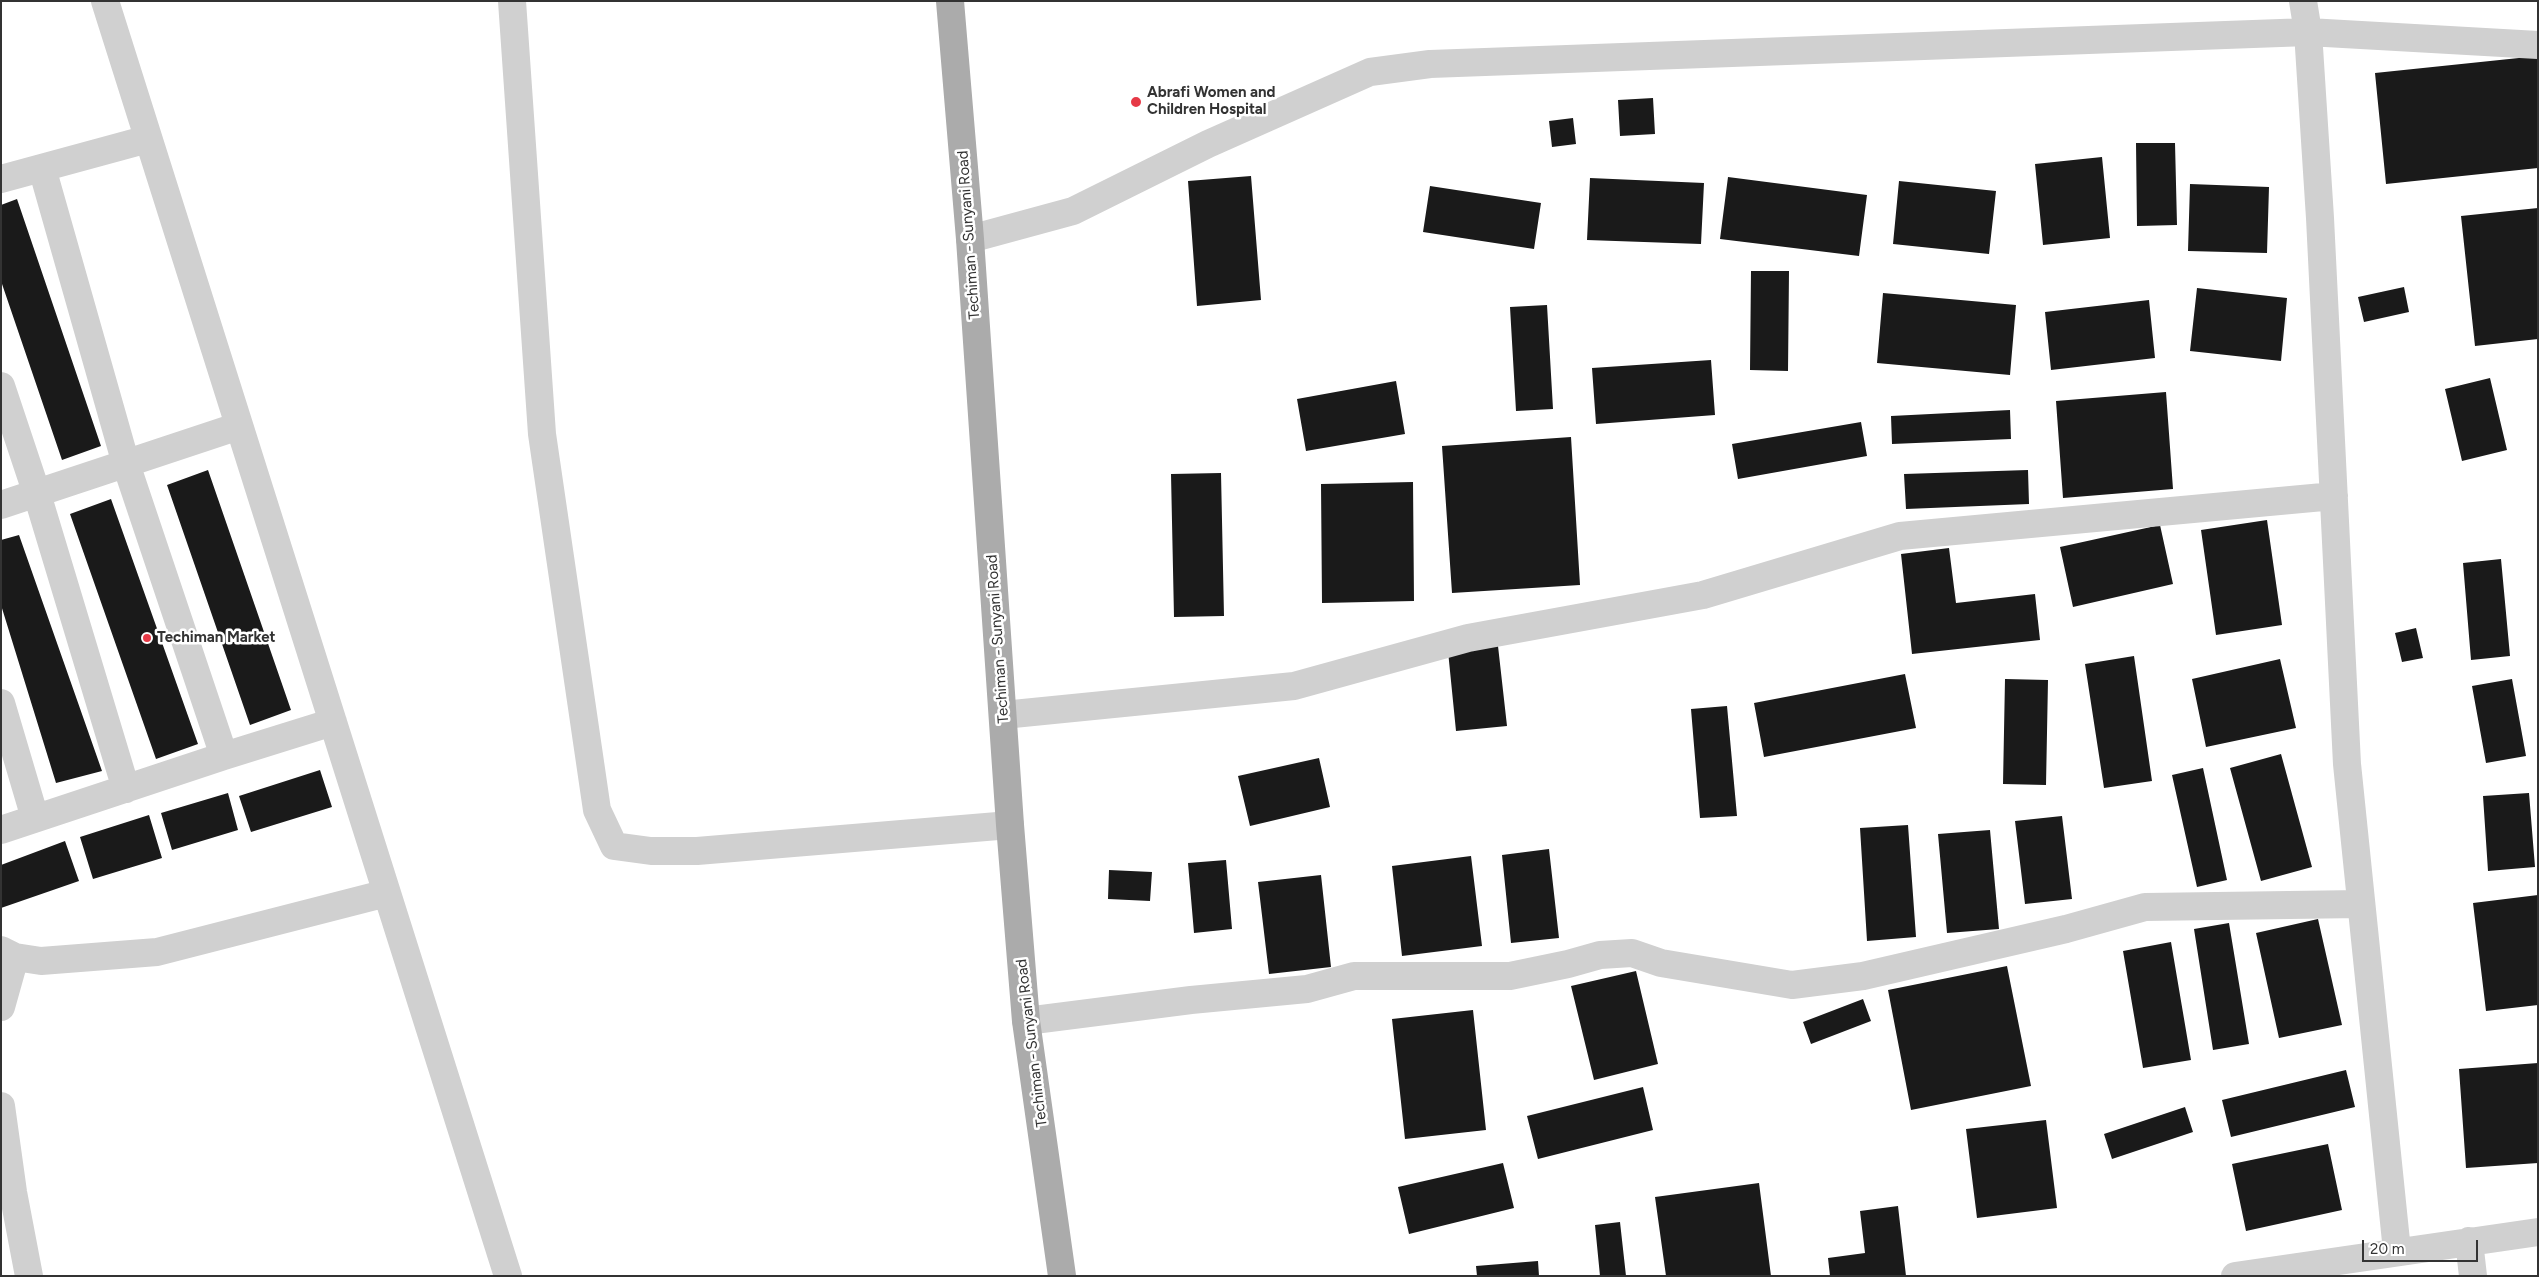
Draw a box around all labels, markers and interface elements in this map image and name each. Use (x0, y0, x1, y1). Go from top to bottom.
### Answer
place label: Abrafi Women and Children Hospital (1147, 84, 1275, 119)
marker: Abrafi Women and Children Hospital (1129, 95, 1143, 109)
street label: Techiman - Sunyani Road (954, 150, 984, 320)
street label: Techiman - Sunyani Road (983, 554, 1013, 724)
place label: Techiman Market (157, 629, 275, 647)
marker: Techiman Market (141, 632, 153, 644)
street label: Techiman - Sunyani Road (1013, 958, 1051, 1128)
scale bar (2364, 1230, 2480, 1262)
text: 20 m (2370, 1240, 2404, 1258)

